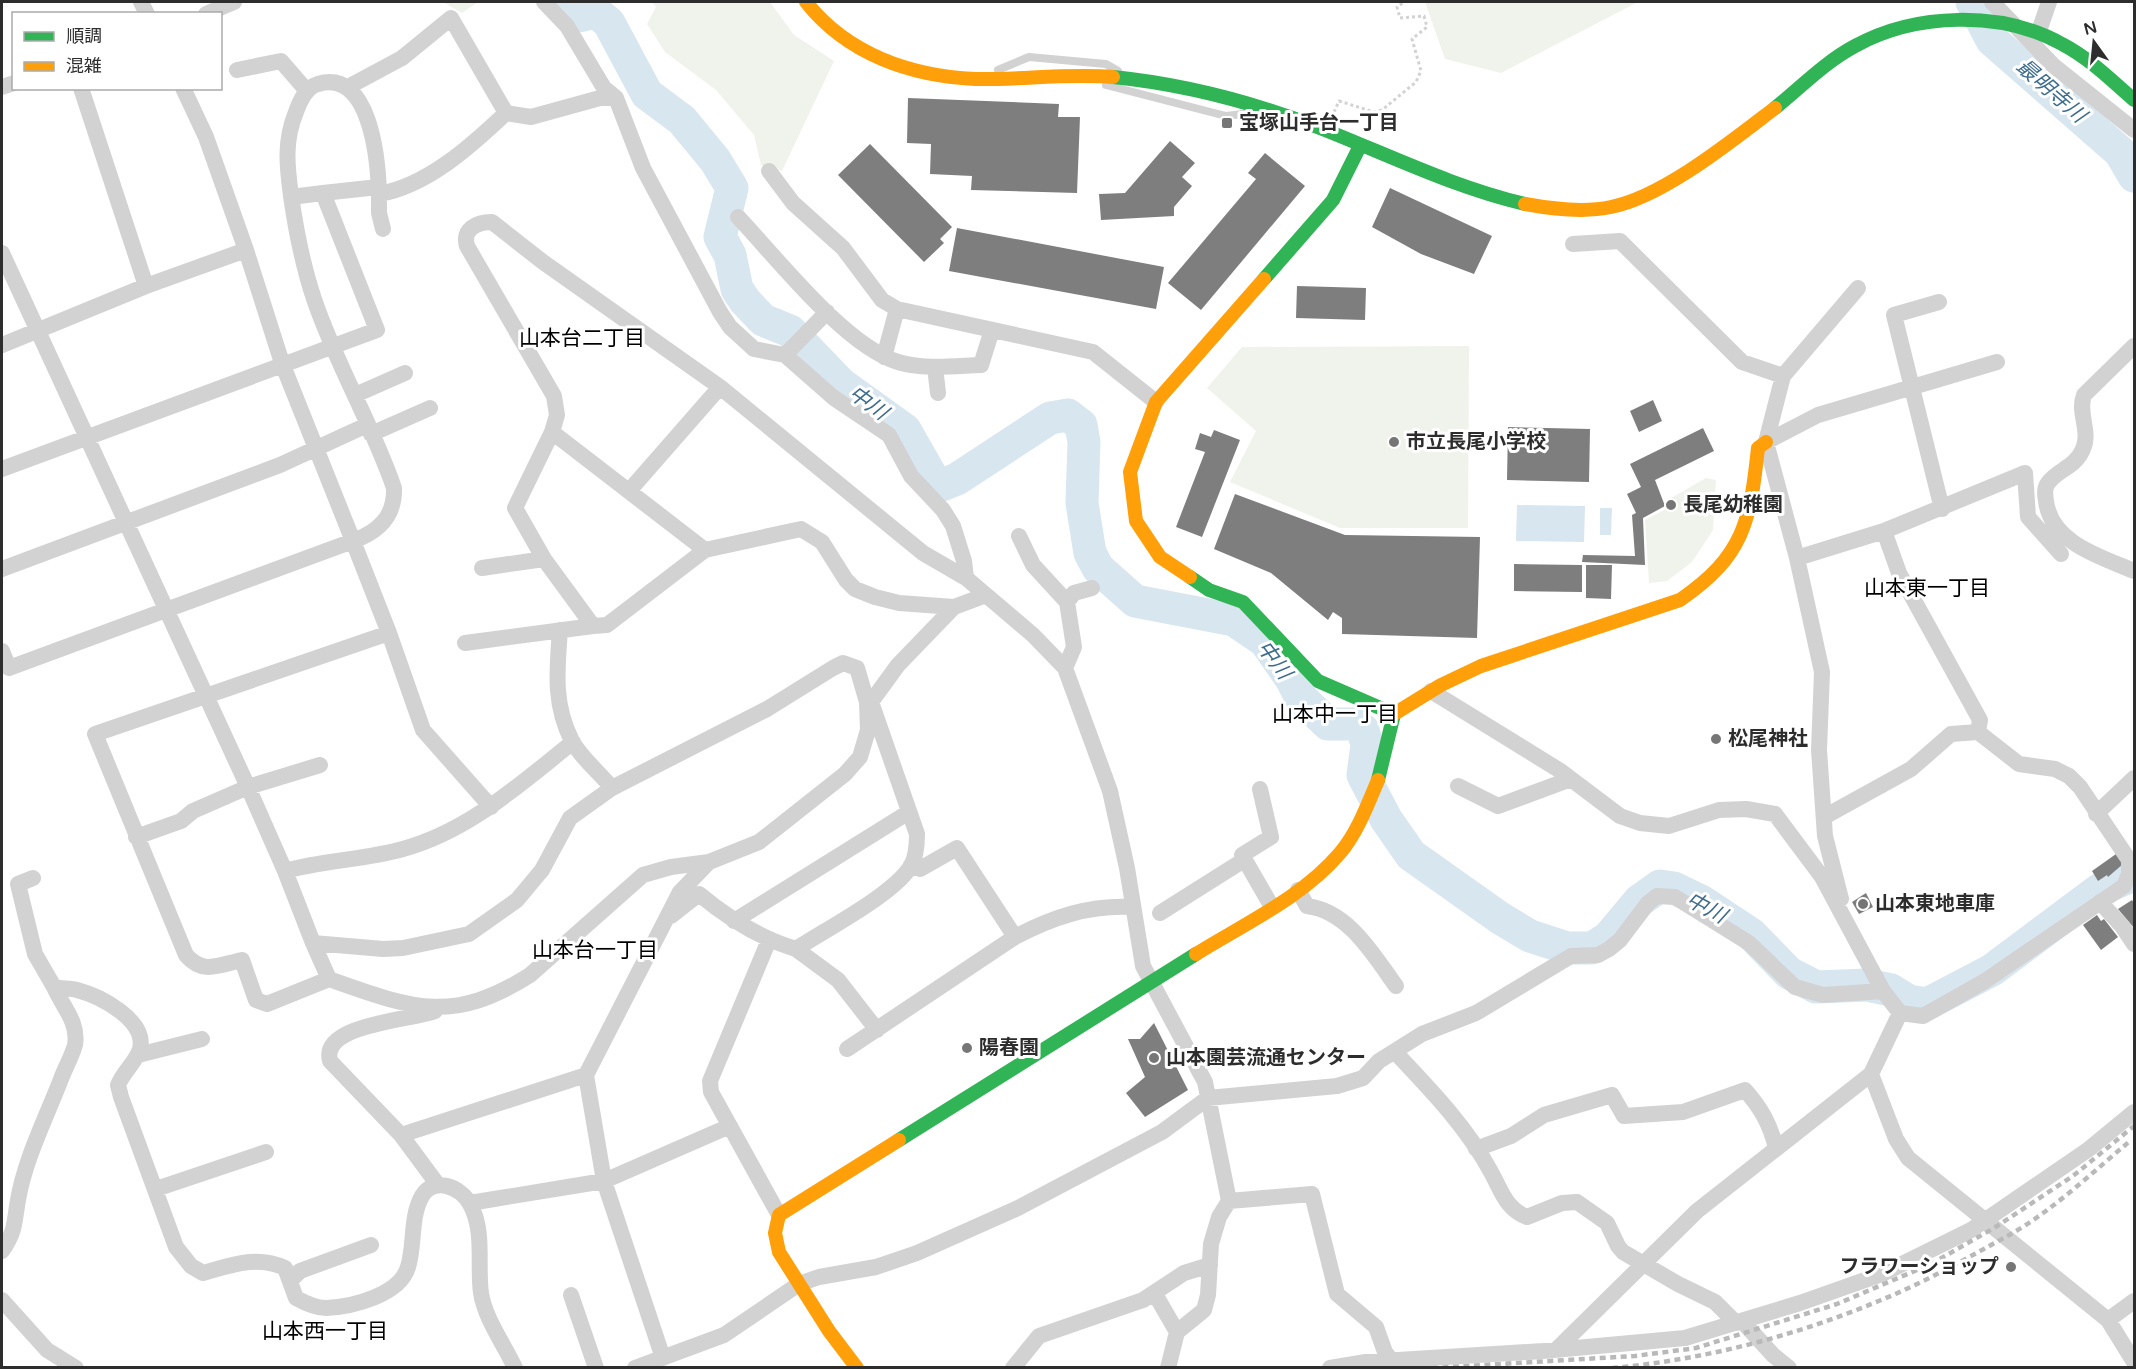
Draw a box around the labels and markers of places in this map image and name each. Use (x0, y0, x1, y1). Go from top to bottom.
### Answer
place label: 宝塚山手台一丁目 (1239, 111, 1399, 135)
marker: 宝塚山手台一丁目 (1220, 116, 1234, 130)
place label: 市立長尾小学校 (1406, 430, 1546, 454)
marker: 市立長尾小学校 (1387, 435, 1401, 449)
place label: 長尾幼稚園 (1683, 493, 1783, 517)
marker: 長尾幼稚園 (1664, 498, 1678, 512)
place label: 松尾神社 (1728, 727, 1808, 751)
marker: 松尾神社 (1709, 732, 1723, 746)
place label: 山本東地車庫 (1875, 892, 1995, 916)
marker: 山本東地車庫 (1856, 897, 1870, 911)
place label: 陽春園 (979, 1036, 1039, 1060)
marker: 陽春園 (960, 1041, 974, 1055)
place label: 山本園芸流通センター (1166, 1046, 1366, 1070)
marker: 山本園芸流通センター (1147, 1051, 1161, 1065)
place label: フラワーショップ (1839, 1255, 1999, 1279)
marker: フラワーショップ (2004, 1260, 2018, 1274)

